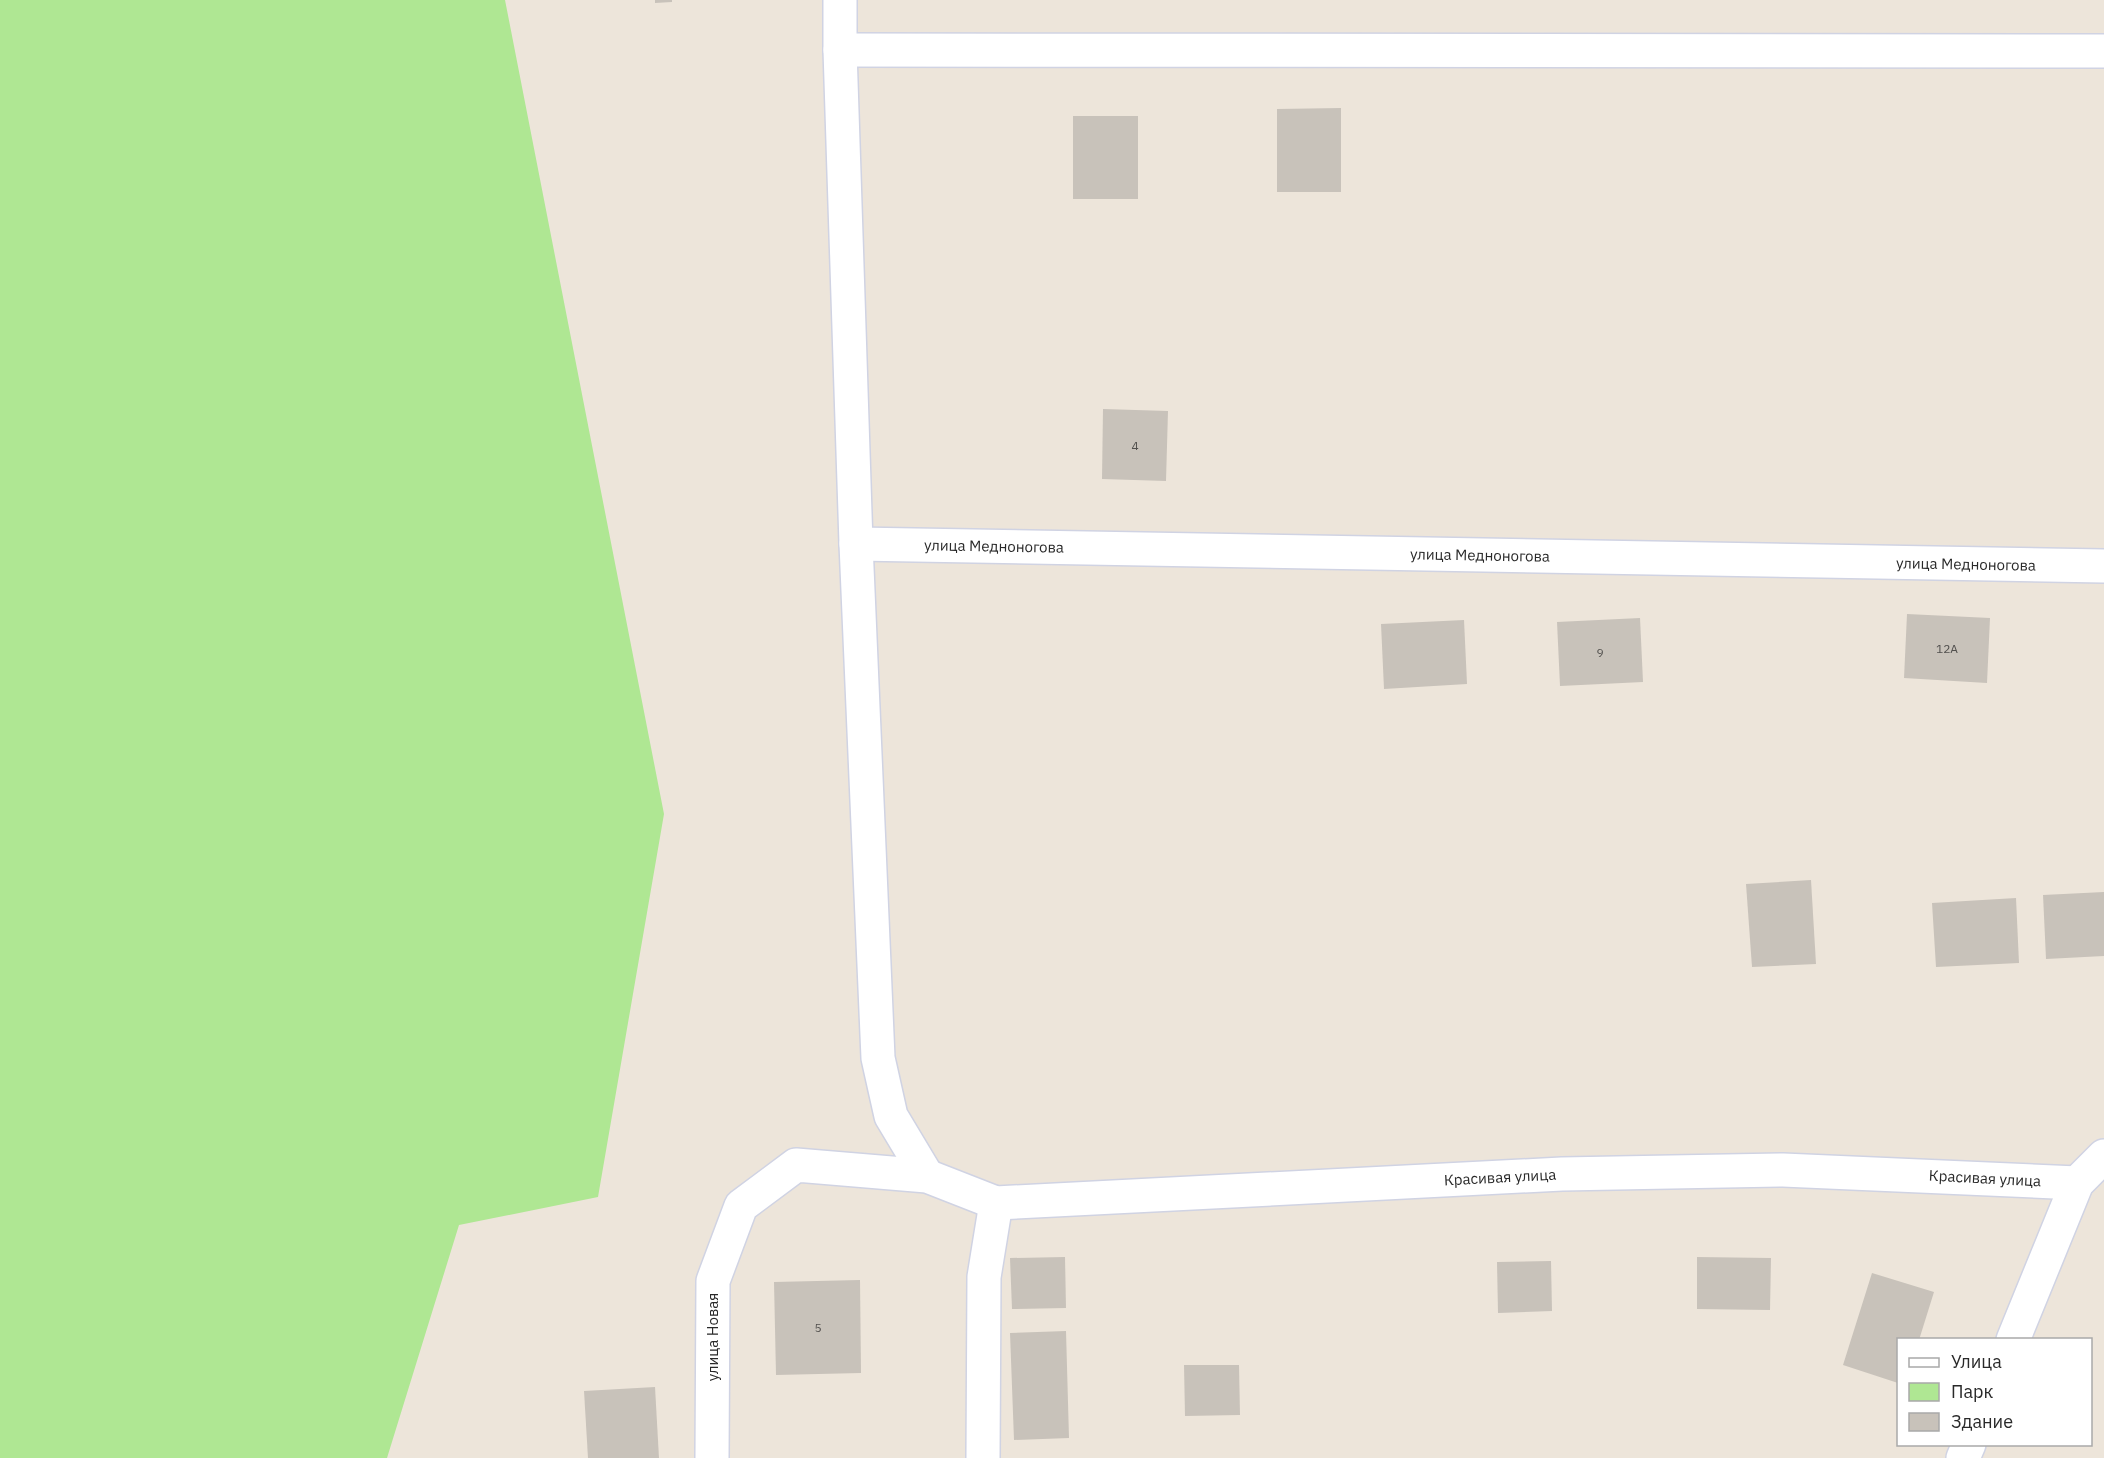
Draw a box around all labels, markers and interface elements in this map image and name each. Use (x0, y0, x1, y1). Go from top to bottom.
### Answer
house number: 4 (1131, 438, 1139, 453)
street label: улица Медноногова (924, 535, 1064, 557)
street label: улица Медноногова (1410, 544, 1550, 566)
street label: улица Медноногова (1896, 553, 2036, 575)
house number: 12А (1936, 641, 1958, 656)
house number: 9 (1596, 645, 1604, 660)
street label: Красивая улица (1443, 1165, 1557, 1189)
street label: Красивая улица (1928, 1166, 2042, 1190)
street label: улица Новая (703, 1293, 722, 1381)
house number: 5 (814, 1320, 822, 1335)
legend (1897, 1338, 2092, 1446)
text: Улица (1951, 1350, 2002, 1373)
text: Парк (1951, 1380, 1994, 1403)
text: Здание (1951, 1410, 2013, 1433)

